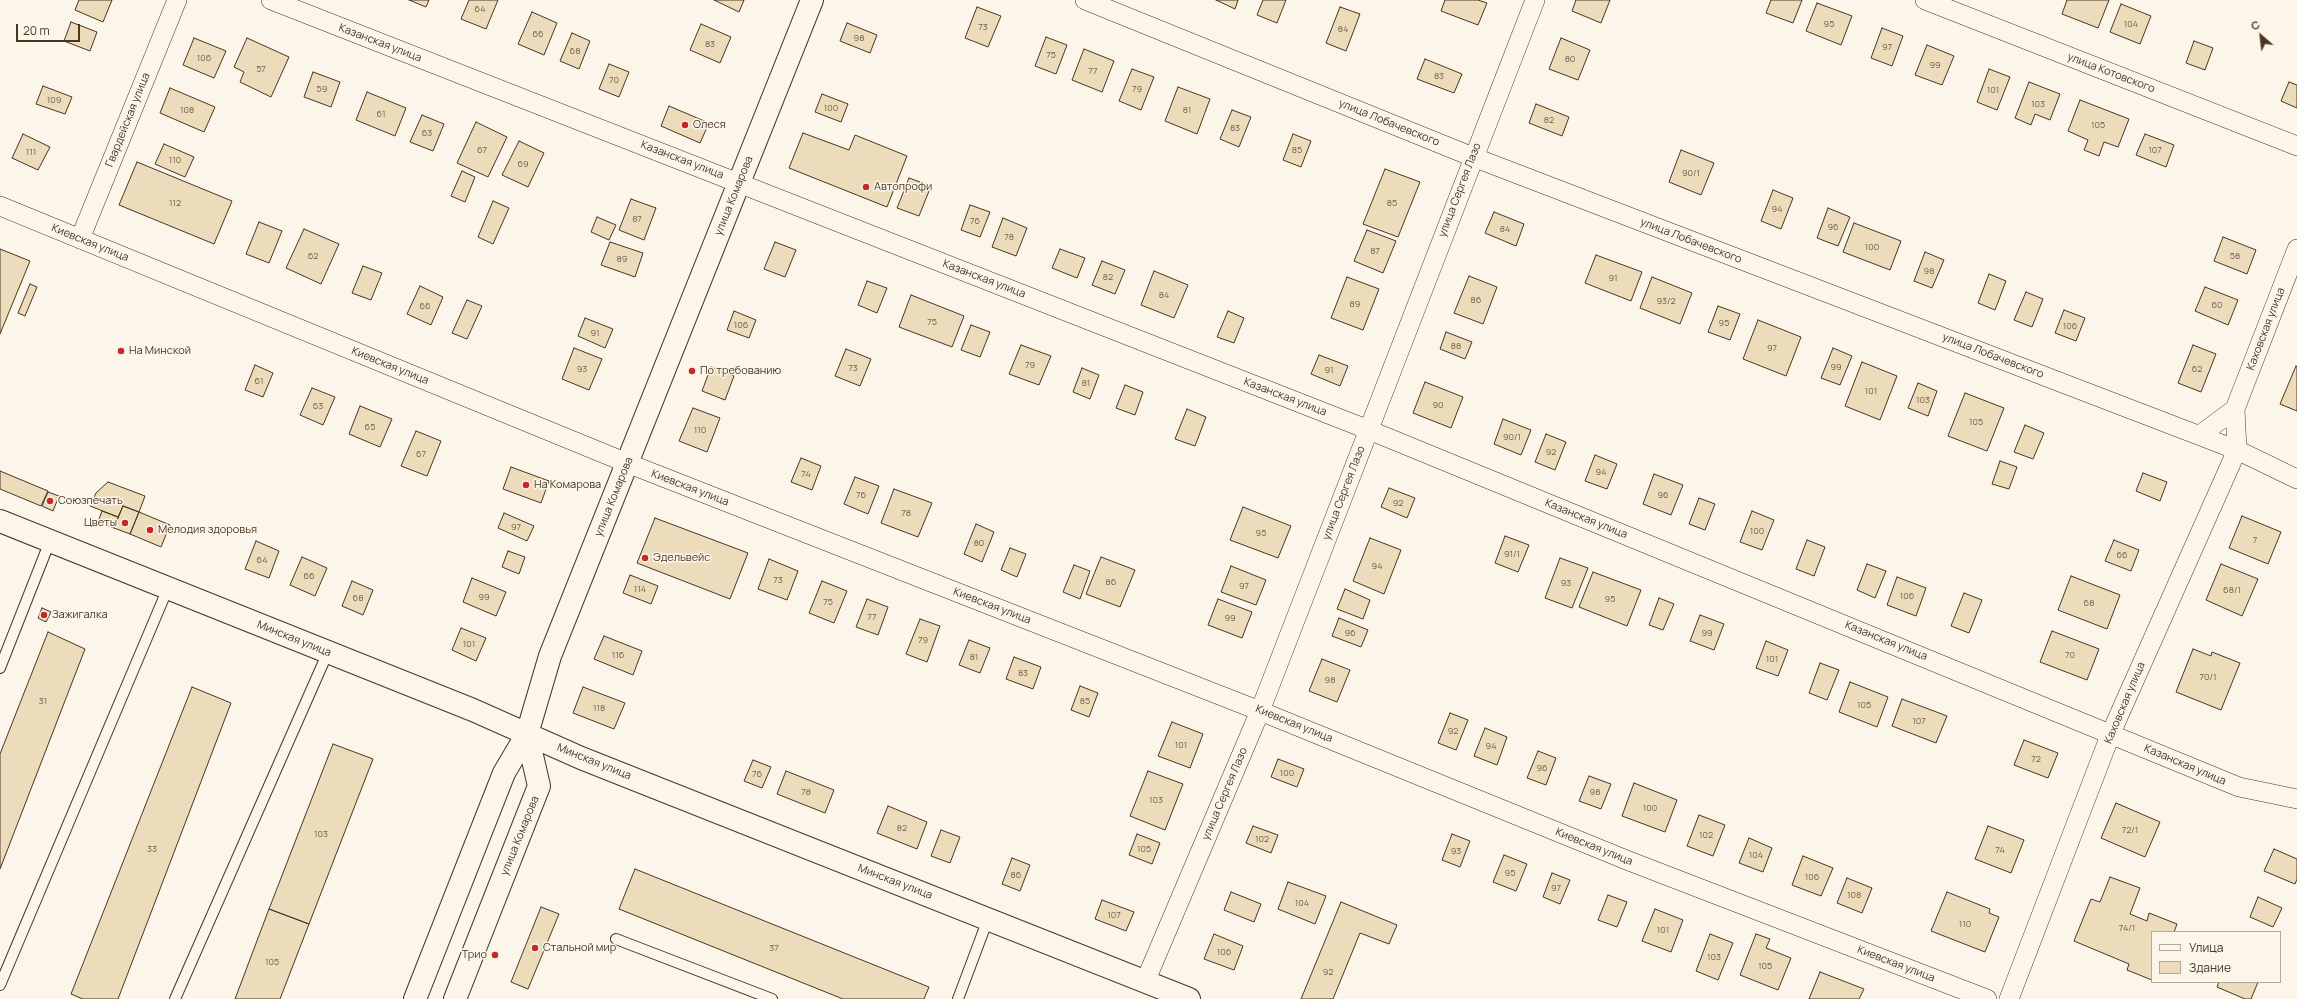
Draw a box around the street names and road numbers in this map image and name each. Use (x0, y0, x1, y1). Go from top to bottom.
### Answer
street label: Казанская улица (337, 21, 423, 65)
street label: улица Котовского (2065, 50, 2157, 96)
street label: Гвардейская улица (103, 71, 153, 169)
street label: улица Лобачевского (1337, 97, 1441, 149)
street label: Казанская улица (639, 138, 725, 182)
street label: улица Сергея Лазо (1436, 141, 1484, 239)
street label: улица Комарова (712, 154, 756, 238)
street label: улица Лобачевского (1638, 216, 1744, 266)
street label: Киевская улица (49, 222, 131, 264)
street label: Казанская улица (941, 257, 1027, 301)
street label: Каховская улица (2244, 286, 2288, 372)
street label: улица Лобачевского (1940, 331, 2046, 381)
street label: Киевская улица (349, 345, 431, 387)
street label: Казанская улица (1242, 375, 1328, 419)
street label: улица Сергея Лазо (1320, 444, 1368, 542)
street label: улица Комарова (592, 455, 636, 539)
street label: Киевская улица (649, 467, 731, 509)
street label: Казанская улица (1543, 496, 1629, 542)
street label: Киевская улица (951, 585, 1033, 627)
street label: Минская улица (255, 618, 333, 660)
street label: Казанская улица (1843, 618, 1929, 664)
street label: Каховская улица (2102, 660, 2148, 746)
street label: Киевская улица (1253, 703, 1335, 745)
street label: Минская улица (555, 741, 633, 783)
street label: Казанская улица (2142, 742, 2228, 788)
street label: улица Сергея Лазо (1199, 746, 1251, 842)
street label: улица Комарова (498, 794, 542, 878)
street label: Киевская улица (1553, 826, 1635, 868)
street label: Минская улица (856, 862, 934, 902)
street label: Киевская улица (1855, 943, 1937, 985)

